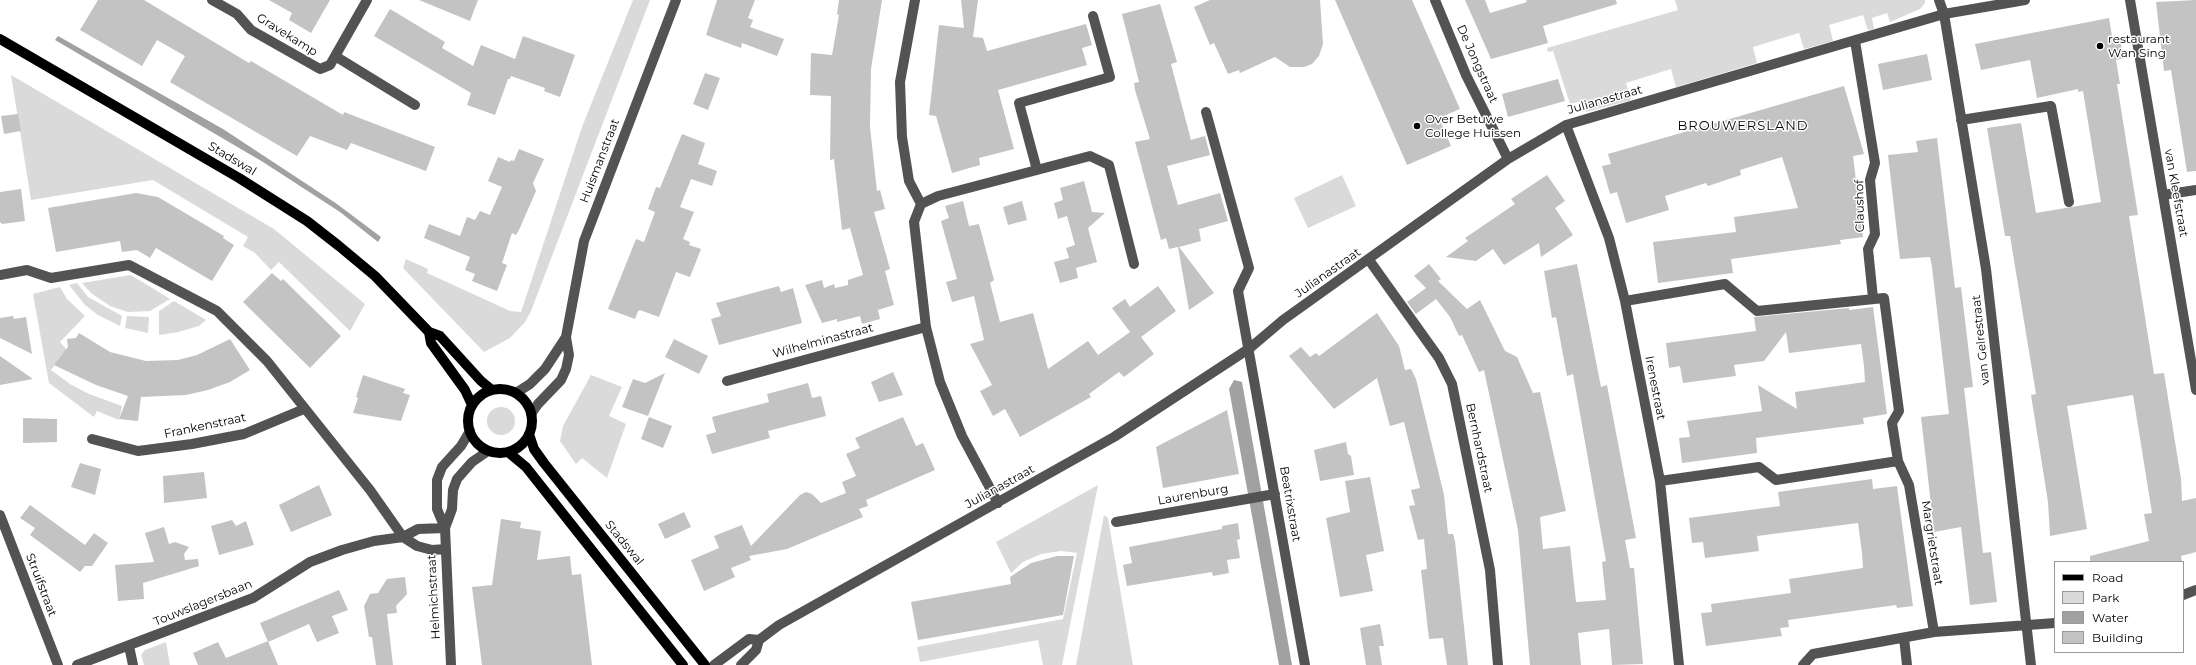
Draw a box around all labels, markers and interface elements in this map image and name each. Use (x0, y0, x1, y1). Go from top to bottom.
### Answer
street label: Gravekamp (254, 11, 320, 59)
street label: De Jongstraat (1453, 23, 1501, 105)
place label: restaurant Wan Sing (2108, 32, 2170, 60)
marker: restaurant Wan Sing (2095, 41, 2105, 51)
street label: Julianastraat (1566, 82, 1644, 118)
place label: Over Betuwe College Huissen (1425, 112, 1521, 140)
street label: Huismanstraat (577, 117, 623, 205)
district label: BROUWERSLAND (1677, 118, 1809, 134)
marker: Over Betuwe College Huissen (1412, 121, 1422, 131)
street label: Stadswal (205, 139, 259, 179)
street label: van Kleefstraat (2161, 148, 2191, 238)
street label: Claushof (1852, 180, 1868, 232)
street label: Julianastraat (1292, 245, 1364, 301)
street label: van Gelrestraat (1969, 294, 1993, 386)
street label: Wilhelminastraat (771, 321, 875, 361)
street label: Irenestraat (1642, 355, 1668, 421)
street label: Bernhardstraat (1462, 402, 1496, 494)
street label: Frankenstraat (163, 410, 247, 442)
street label: Julianastraat (963, 462, 1037, 512)
street label: Beatrixstraat (1276, 465, 1304, 543)
street label: Laurenburg (1157, 482, 1229, 508)
street label: Margrietstraat (1918, 500, 1946, 586)
street label: Stadswal (602, 518, 646, 568)
street label: Struifstraat (22, 551, 60, 619)
street label: Helmichstraat (425, 554, 443, 640)
legend (2054, 561, 2184, 653)
text: Road (2092, 570, 2123, 585)
street label: Touwslagersbaan (152, 577, 254, 629)
text: Park (2092, 590, 2119, 605)
text: Water (2092, 610, 2128, 625)
text: Building (2092, 630, 2143, 645)

